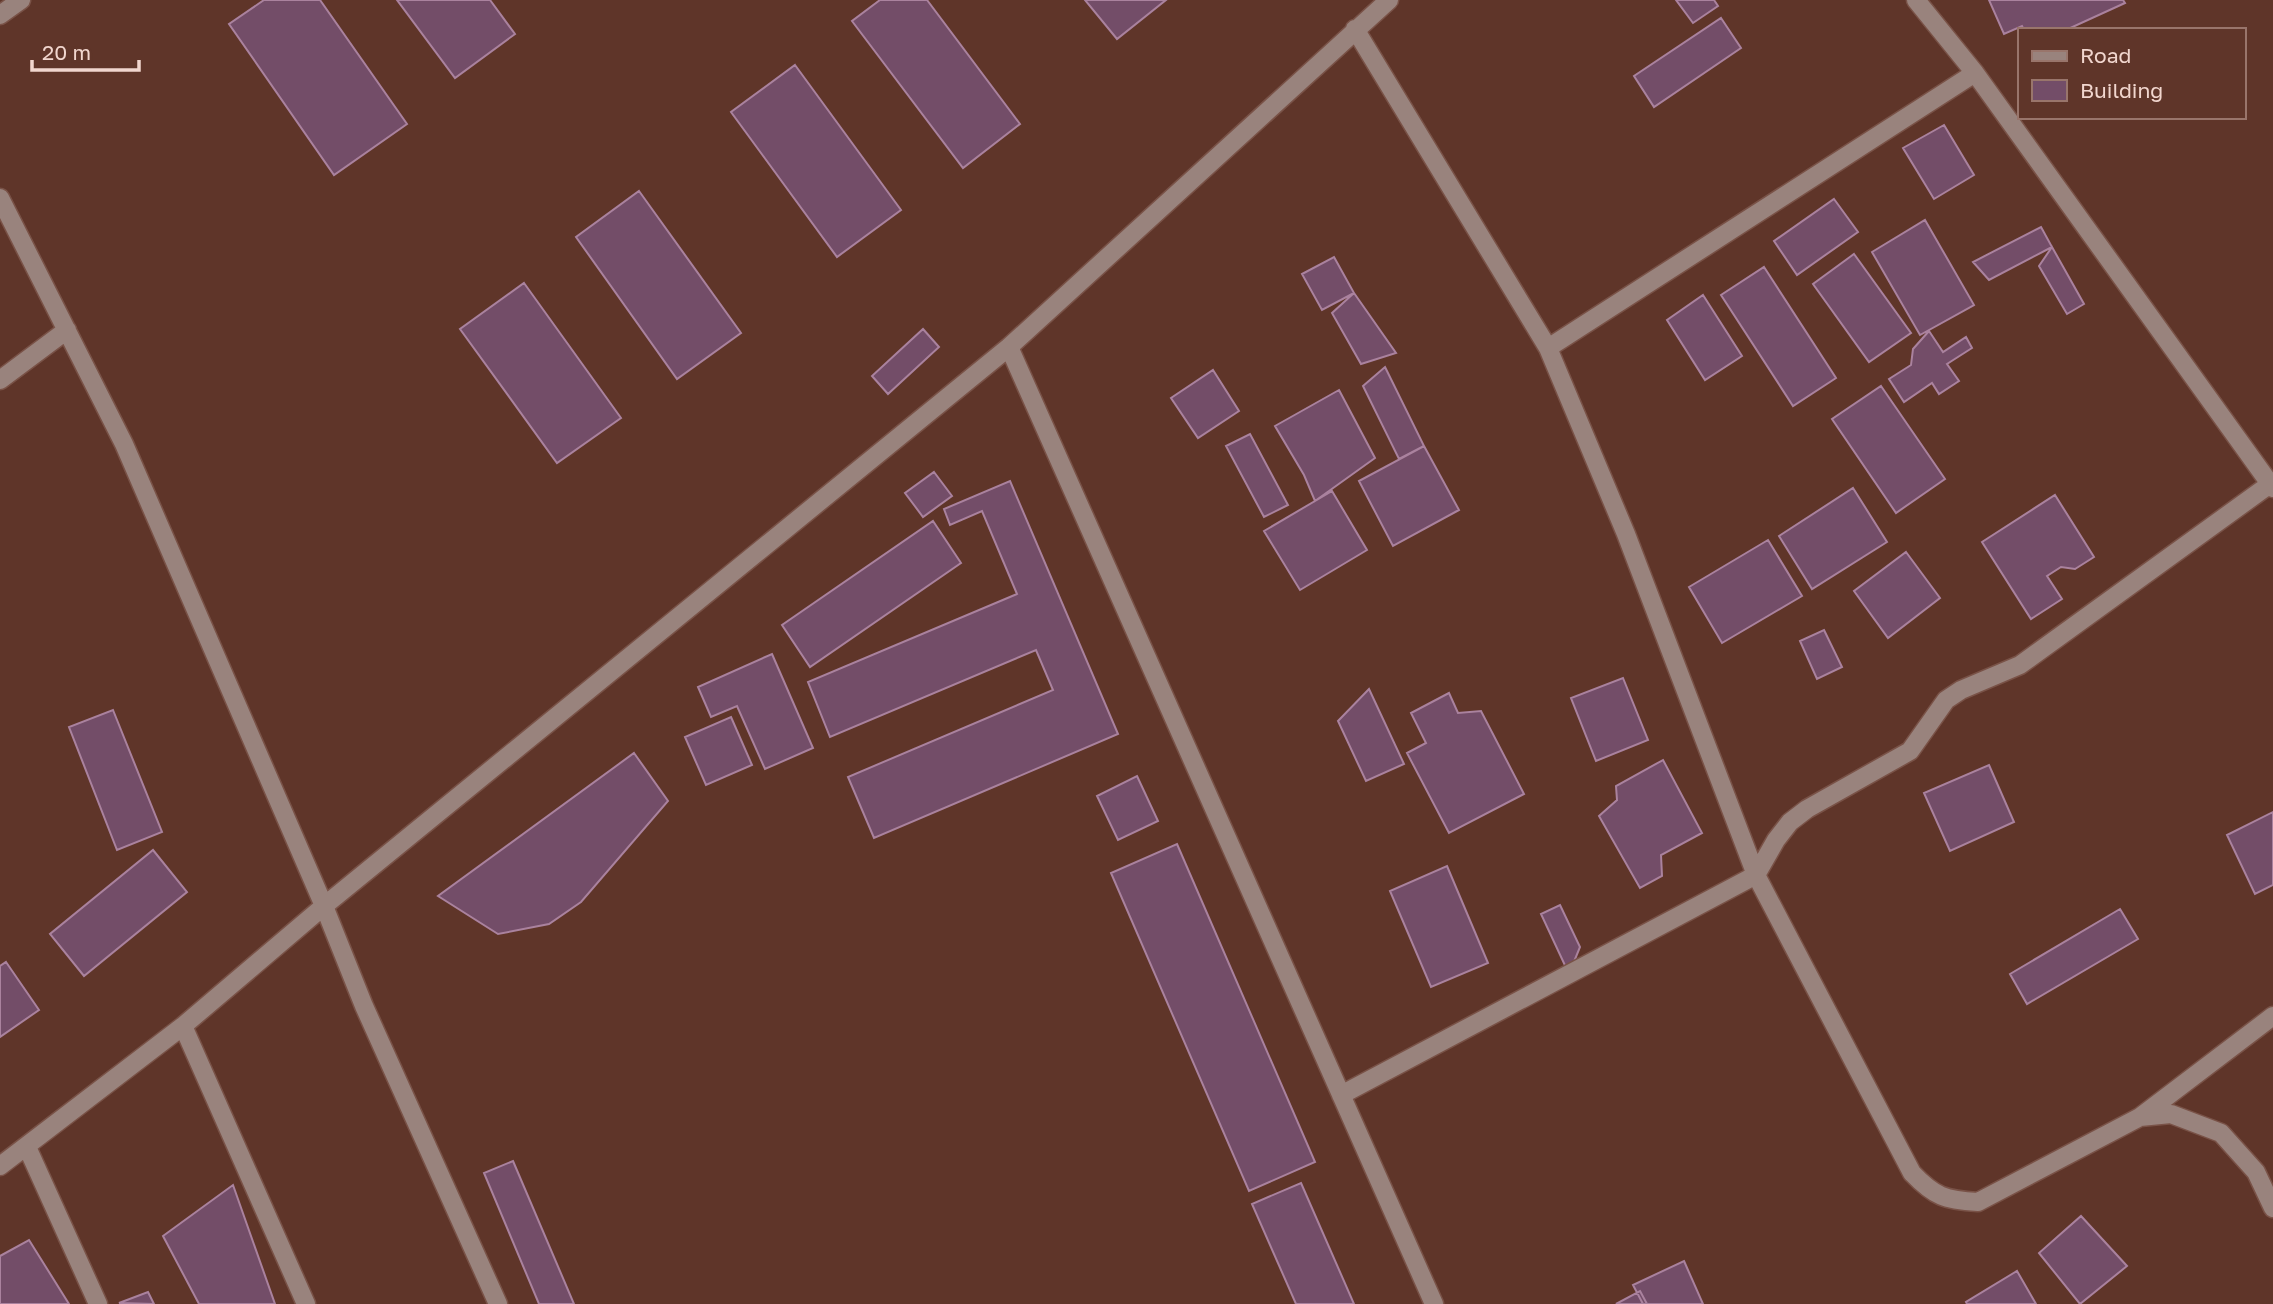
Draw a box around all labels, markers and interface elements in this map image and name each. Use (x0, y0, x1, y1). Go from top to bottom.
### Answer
scale bar (32, 28, 138, 72)
legend (2018, 28, 2245, 119)
text: 20 m (42, 39, 91, 65)
text: Road (2080, 42, 2131, 68)
text: Building (2080, 77, 2163, 103)

